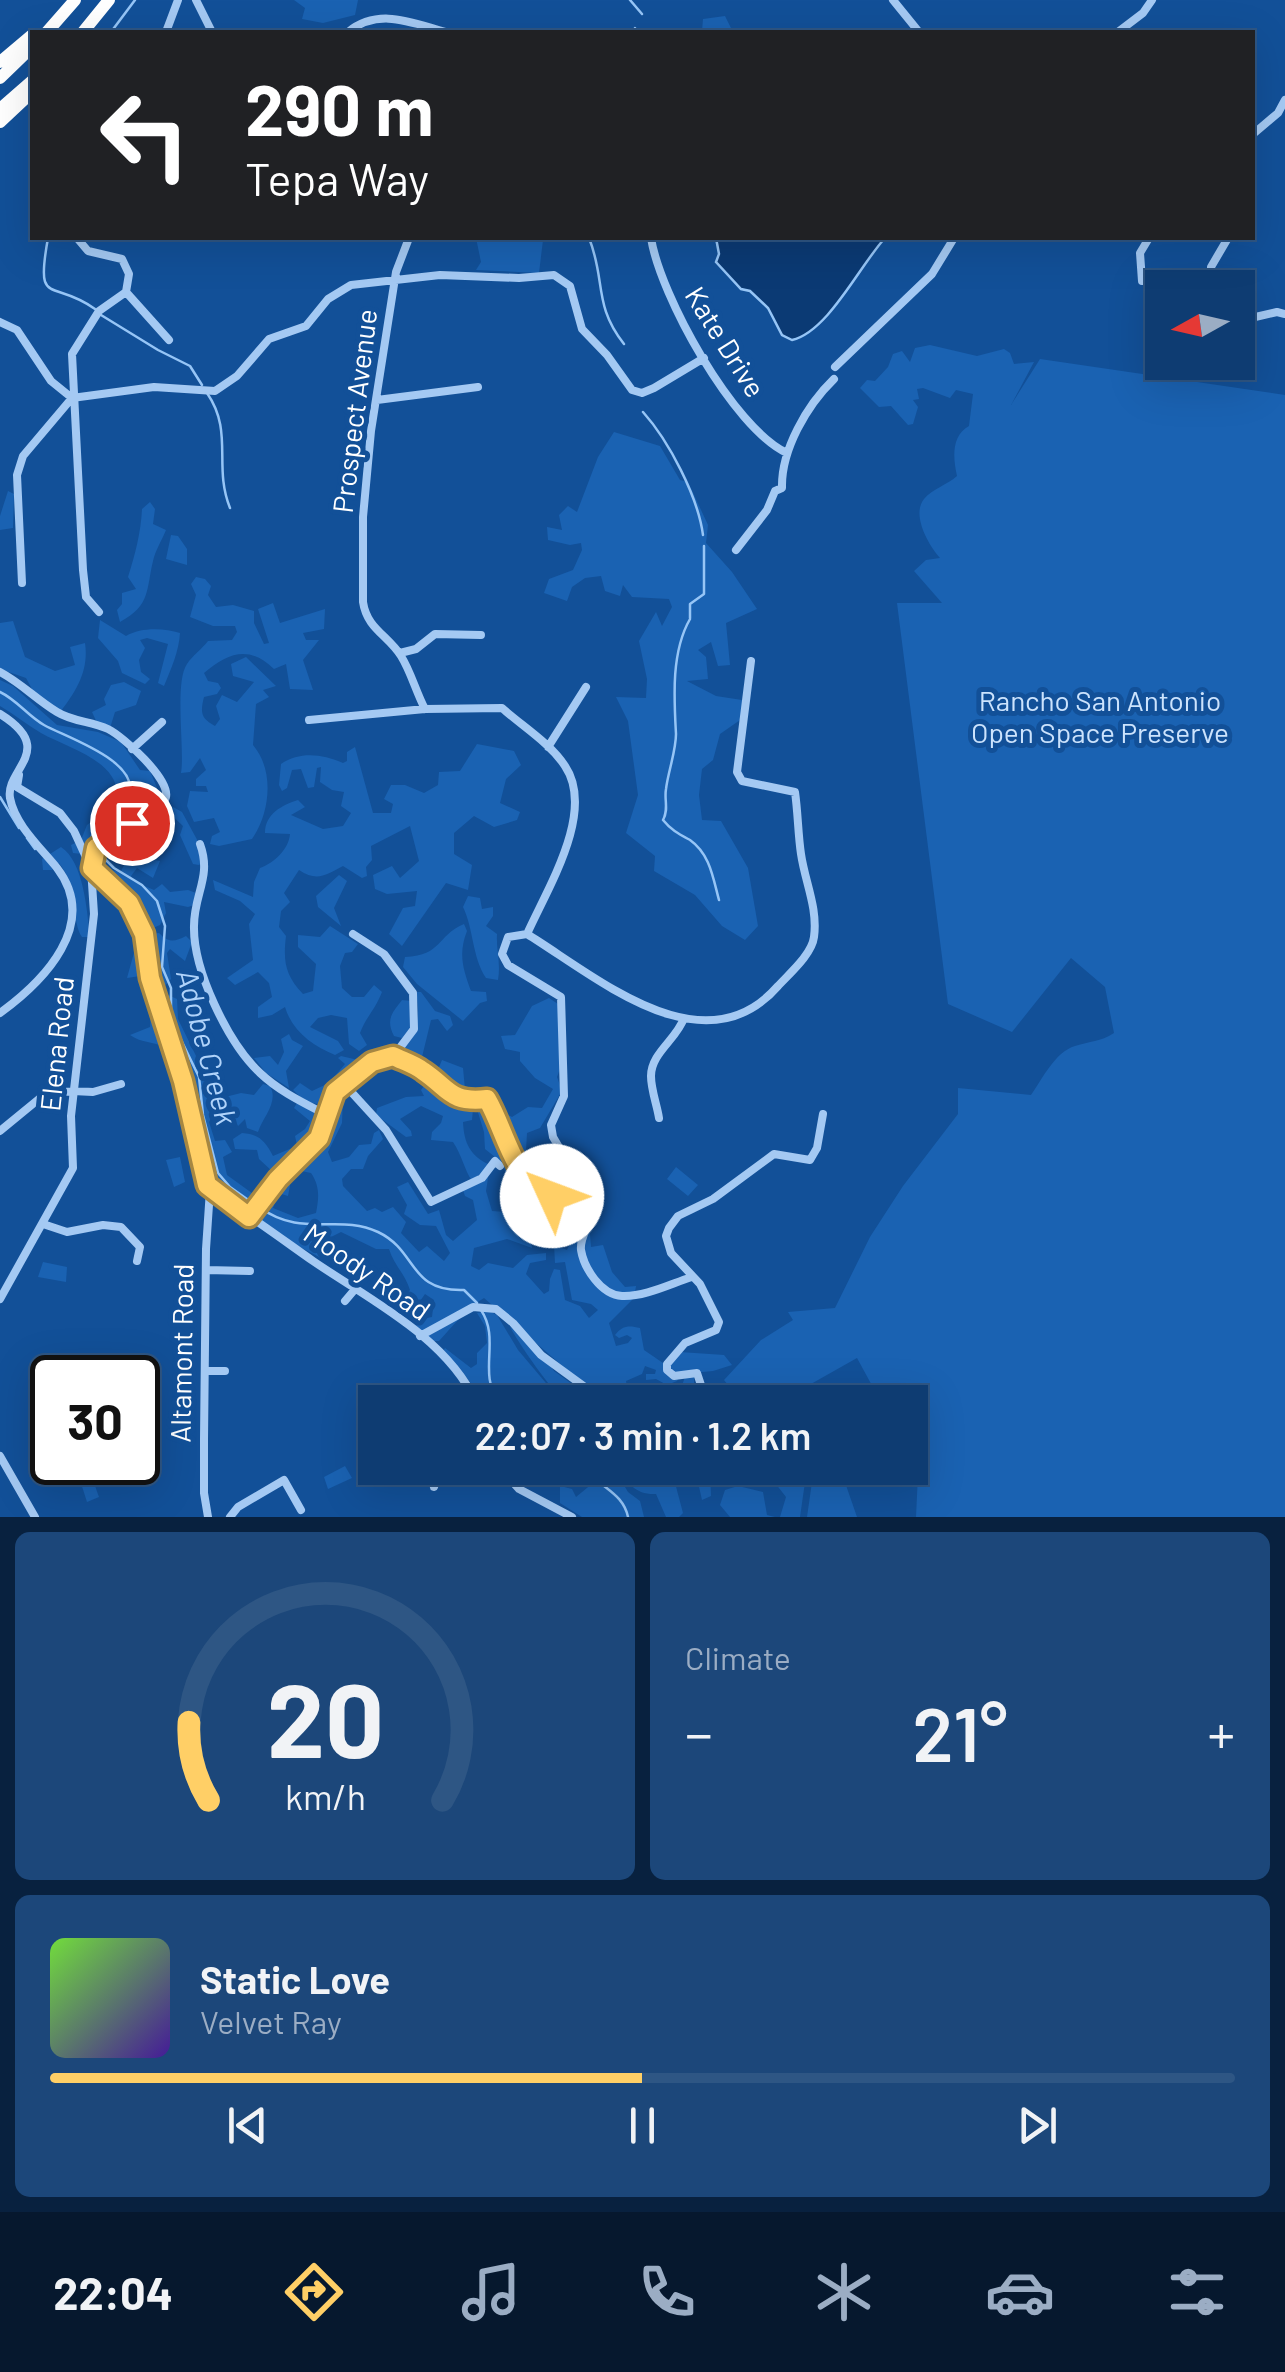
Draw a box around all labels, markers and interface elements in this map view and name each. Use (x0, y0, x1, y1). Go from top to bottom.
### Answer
text: 290 m (245, 66, 434, 150)
icon: left (80, 70, 210, 200)
text: Tepa Way (245, 151, 429, 205)
north arrow (1145, 270, 1255, 380)
map controls (1145, 270, 1255, 380)
street label: Kate Drive (679, 280, 773, 403)
street label: Prospect Avenue (325, 307, 383, 515)
park label: Rancho San Antonio Open Space Preserve (971, 683, 1229, 749)
pin (90, 781, 175, 866)
icon: arrive (105, 796, 160, 851)
water label: Adobe Creek (170, 965, 246, 1129)
street label: Elena Road (32, 975, 80, 1113)
position arrow (500, 1144, 604, 1248)
street label: Moody Road (298, 1215, 437, 1327)
street label: Altamont Road (162, 1263, 200, 1443)
speed limit sign: 30 (30, 1355, 160, 1485)
text: 22:07 · 3 min · 1.2 km (475, 1412, 811, 1458)
text: Climate (685, 1638, 791, 1676)
text: 20 (266, 1654, 384, 1779)
text: 21° (912, 1687, 1008, 1777)
text: − (685, 1699, 713, 1765)
text: + (1207, 1699, 1235, 1765)
text: km/h (285, 1774, 365, 1817)
text: Static Love (200, 1956, 390, 2002)
text: Velvet Ray (200, 2002, 342, 2040)
icon: previous (220, 2098, 275, 2153)
icon: pause (615, 2098, 670, 2153)
icon: next (1010, 2098, 1065, 2153)
icon: directions (279, 2257, 349, 2327)
icon: music (456, 2257, 526, 2327)
icon: phone (632, 2257, 702, 2327)
icon: climate (809, 2257, 879, 2327)
icon: car (985, 2257, 1055, 2327)
icon: filters (1162, 2257, 1232, 2327)
text: 22:04 (53, 2265, 173, 2319)

